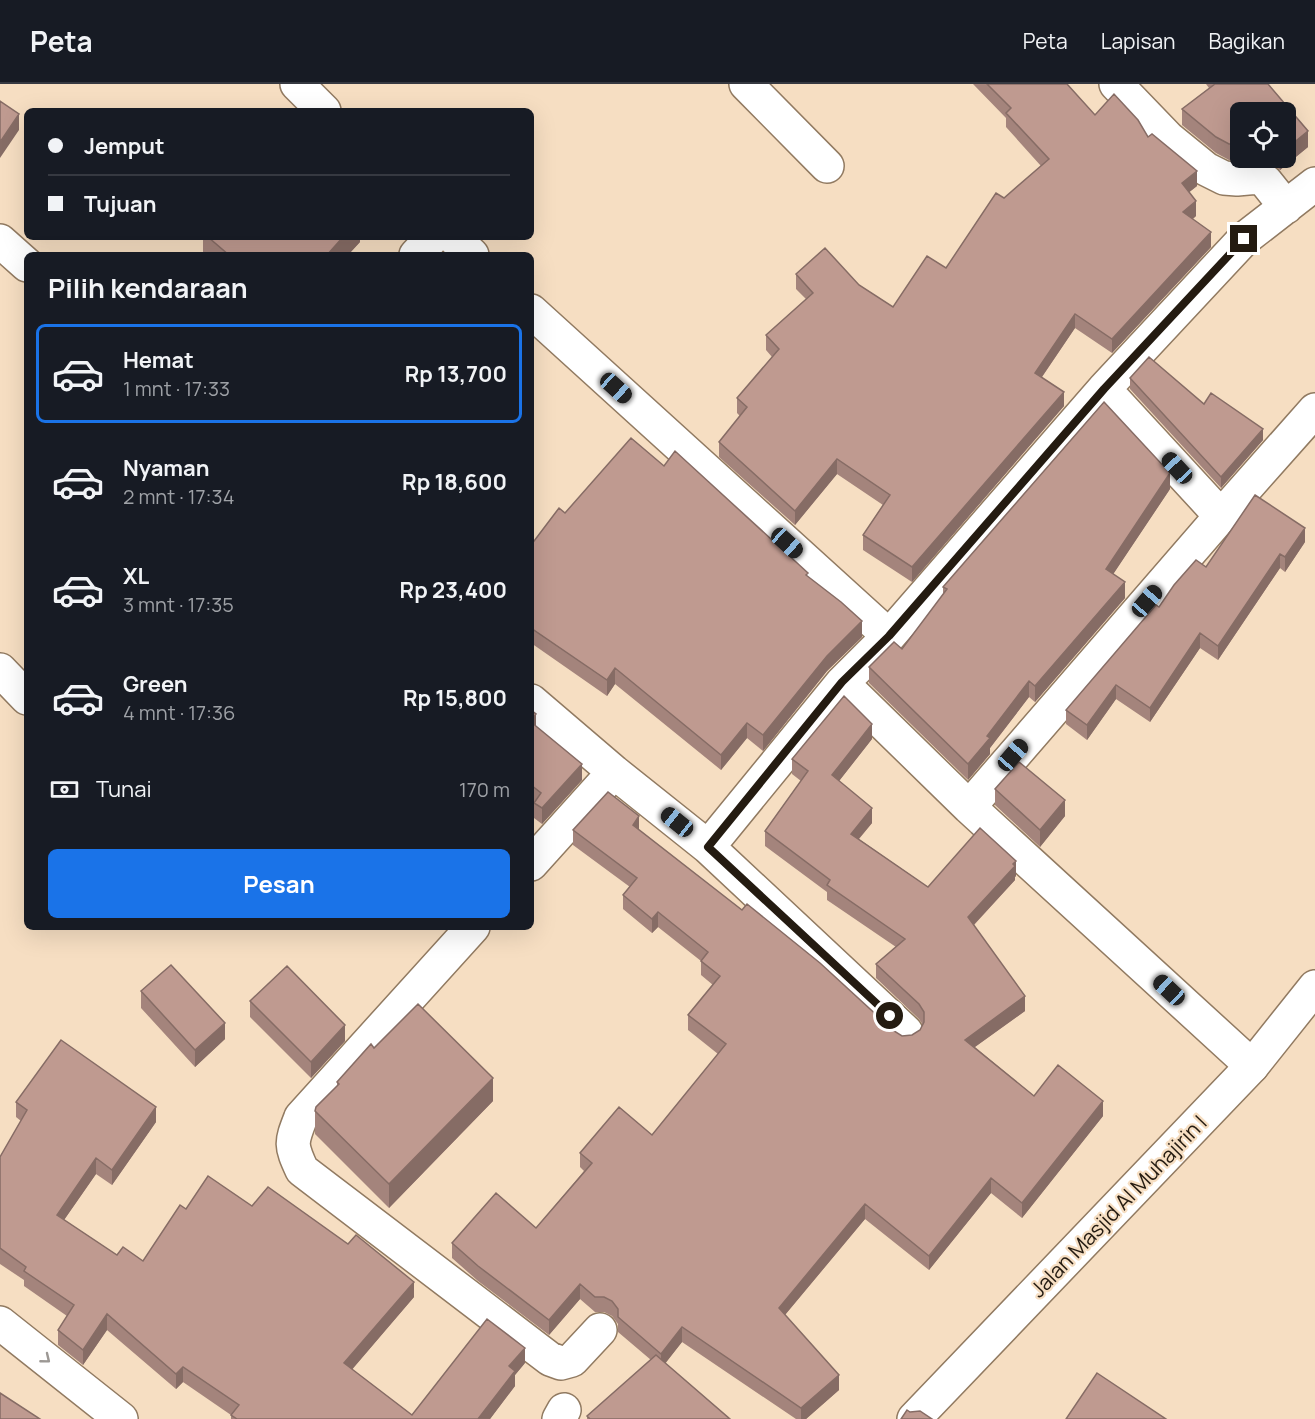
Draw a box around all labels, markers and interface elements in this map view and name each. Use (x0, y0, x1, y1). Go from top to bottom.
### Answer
text: Peta (30, 22, 93, 60)
text: Peta (1023, 27, 1068, 55)
text: Lapisan (1101, 27, 1176, 55)
text: Bagikan (1209, 27, 1285, 55)
map controls (1230, 102, 1296, 168)
button: locate (1230, 102, 1296, 168)
text: Jemput (84, 131, 165, 161)
text: Tujuan (84, 189, 157, 219)
route end (1230, 225, 1257, 252)
text: Pilih kendaraan (48, 269, 248, 306)
text: Hemat (123, 345, 194, 375)
icon: car (51, 347, 105, 401)
text: Rp 13,700 (405, 359, 507, 389)
car (597, 369, 635, 407)
text: 1 mnt · 17:33 (123, 375, 230, 402)
car (1158, 449, 1196, 487)
text: Nyaman (123, 453, 210, 483)
icon: car (51, 455, 105, 509)
text: Rp 18,600 (402, 467, 507, 497)
text: 2 mnt · 17:34 (123, 483, 234, 510)
car (768, 524, 806, 562)
text: XL (123, 561, 149, 591)
icon: car (51, 563, 105, 617)
text: Rp 23,400 (400, 575, 507, 605)
car (1128, 582, 1166, 620)
text: 3 mnt · 17:35 (123, 591, 234, 618)
text: Green (123, 669, 188, 699)
icon: car (51, 671, 105, 725)
text: Rp 15,800 (403, 683, 507, 713)
text: 4 mnt · 17:36 (123, 699, 235, 726)
car (994, 736, 1032, 774)
icon: cash (48, 773, 81, 806)
text: Tunai (96, 774, 152, 804)
text: 170 m (459, 776, 510, 803)
car (657, 804, 697, 840)
button: Pesan (48, 849, 510, 918)
car (1150, 971, 1188, 1009)
route start (876, 1002, 903, 1029)
street label: Jalan Masjid Al Muhajirin I (1024, 1109, 1212, 1303)
one-way arrow (39, 1352, 50, 1363)

